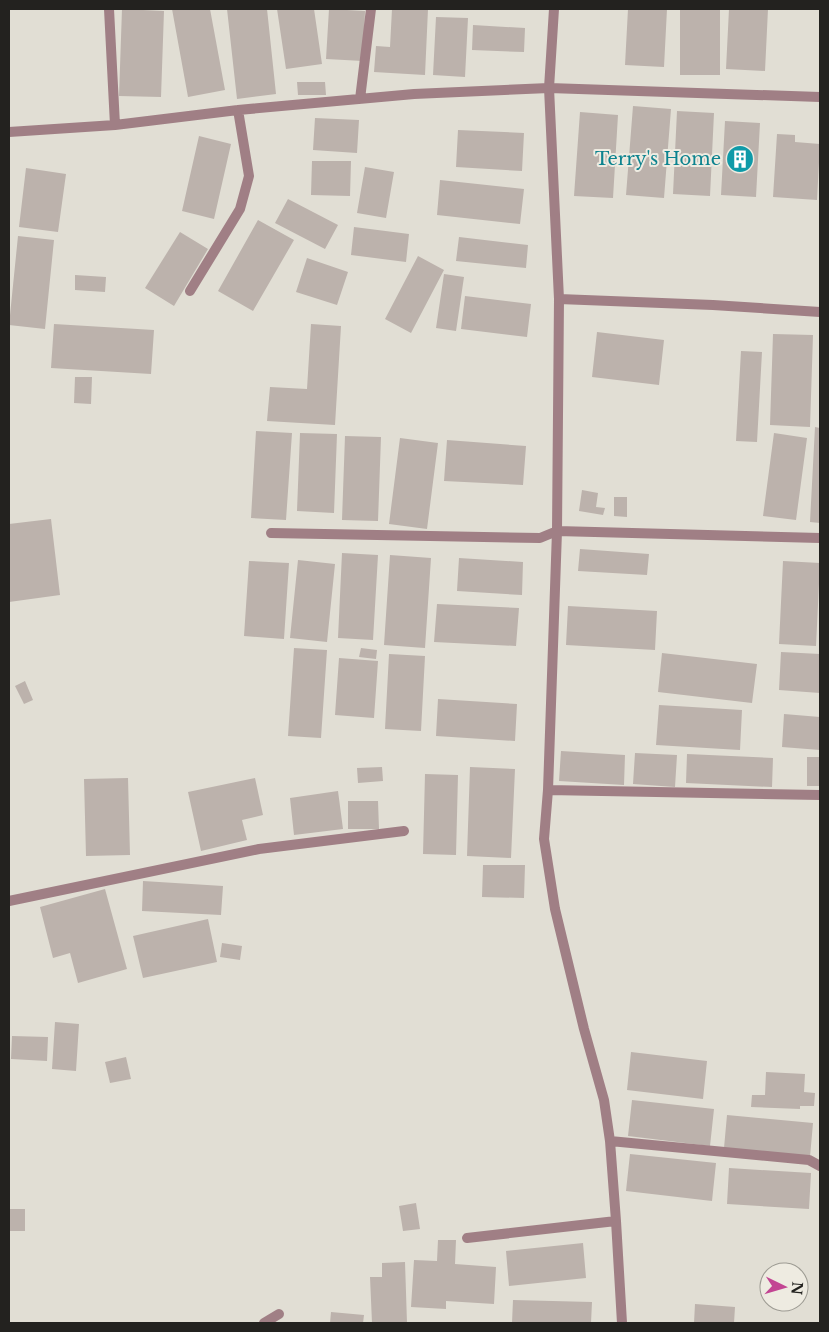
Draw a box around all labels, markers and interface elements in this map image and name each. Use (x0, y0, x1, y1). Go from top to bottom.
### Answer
building icon: Terry's Home (725, 144, 755, 174)
place label: Terry's Home (595, 148, 721, 170)
north arrow (759, 1262, 809, 1312)
text: N (787, 1281, 806, 1295)

